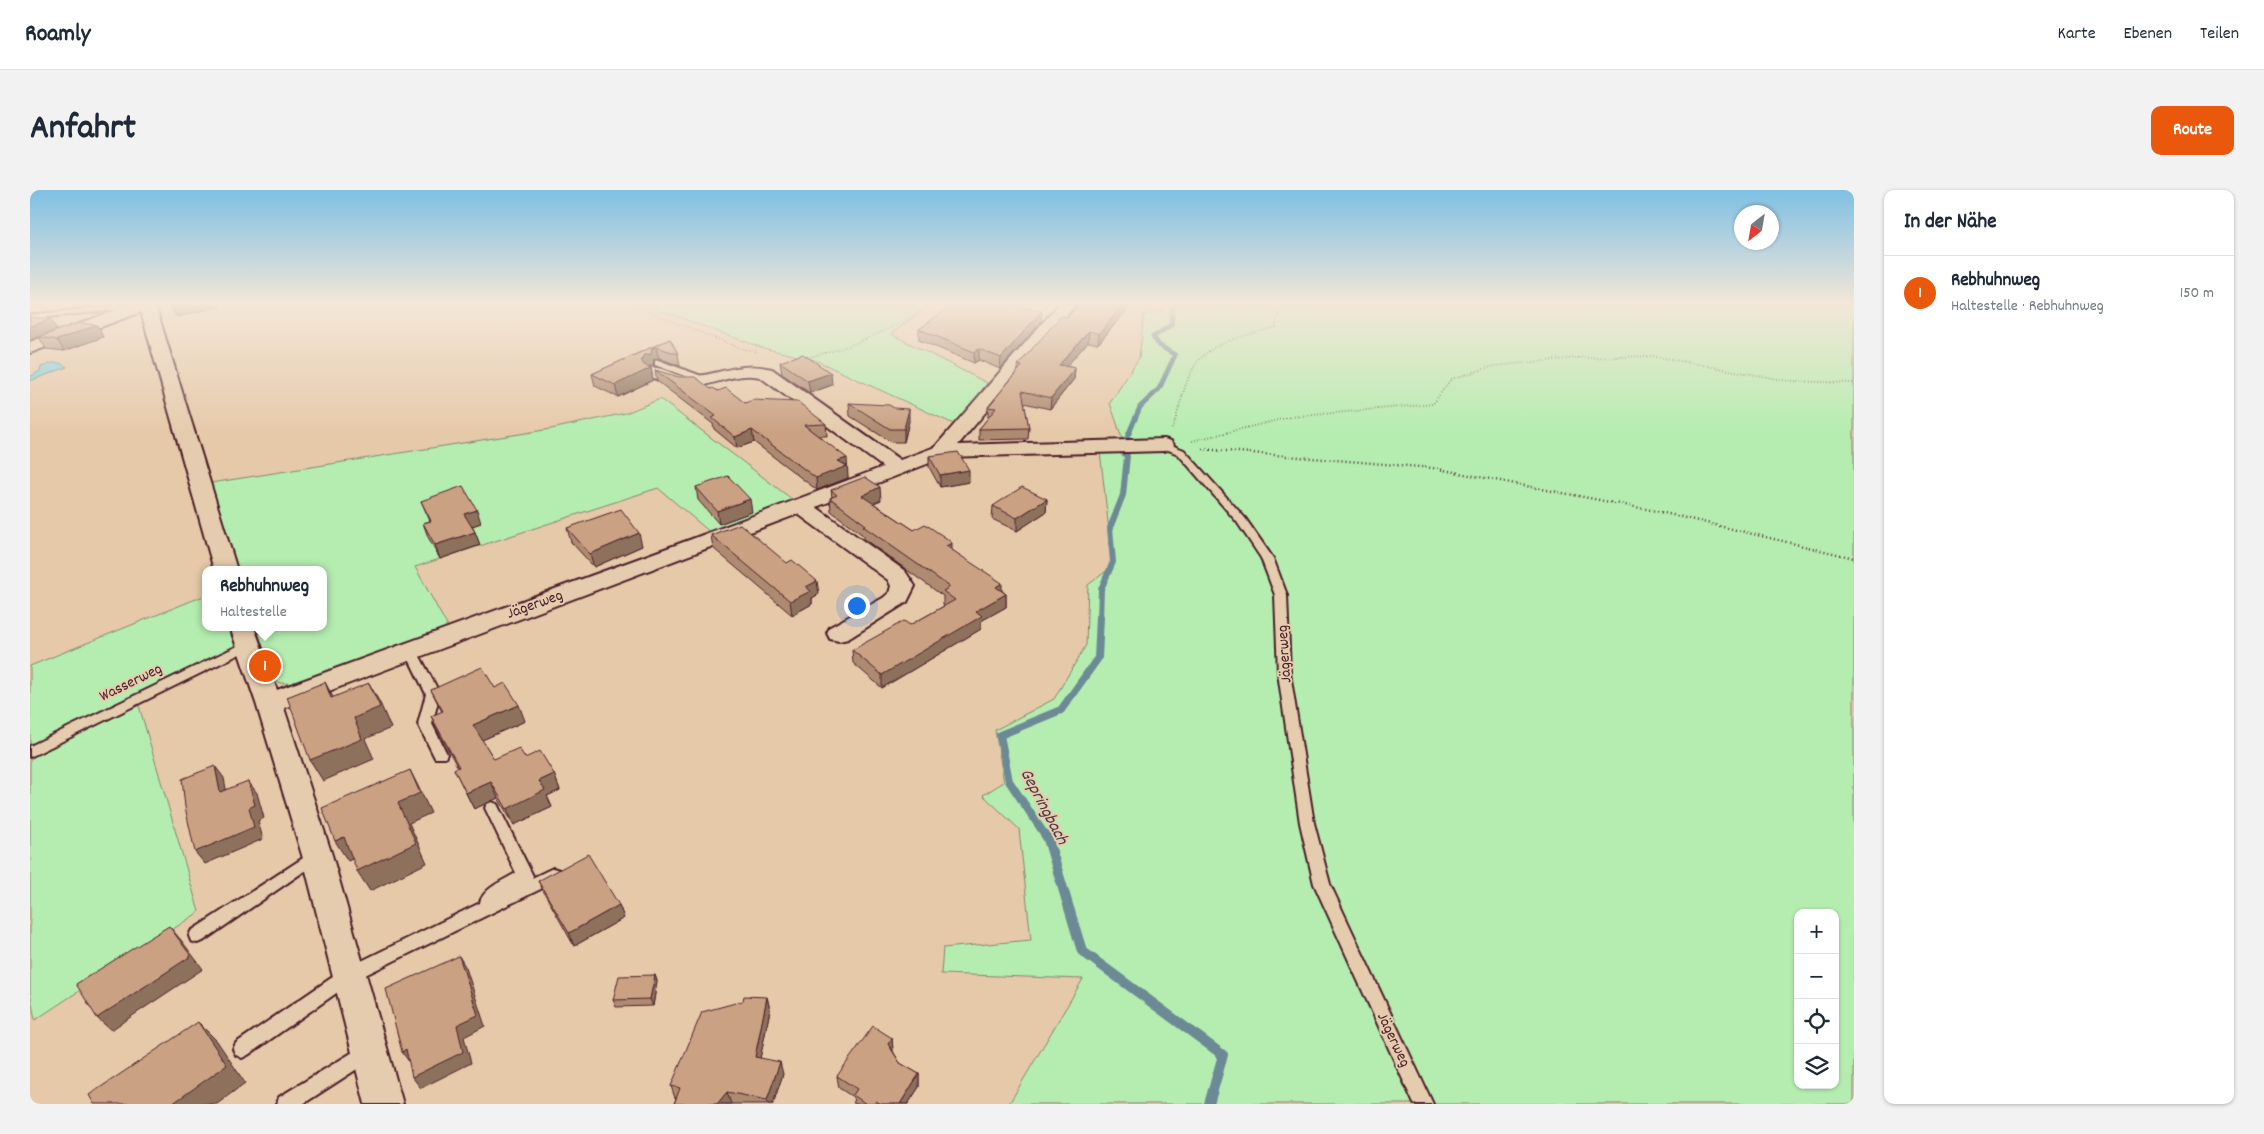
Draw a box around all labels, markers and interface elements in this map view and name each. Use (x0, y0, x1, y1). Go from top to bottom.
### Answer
text: Roamly (25, 18, 91, 52)
text: Karte (2058, 22, 2096, 47)
text: Ebenen (2124, 22, 2172, 47)
text: Teilen (2200, 22, 2239, 47)
text: Anfahrt (30, 105, 136, 155)
button: Route (2151, 106, 2234, 155)
north arrow (1734, 205, 1779, 250)
text: In der Nähe (1904, 208, 1996, 238)
text: Rebhuhnweg (1951, 268, 2040, 295)
text: 1 (1918, 282, 1922, 305)
text: 150 m (2180, 282, 2214, 305)
text: Haltestelle · Rebhuhnweg (1951, 295, 2104, 318)
popup (202, 566, 327, 631)
text: Rebhuhnweg (220, 574, 309, 601)
street label: Jägerweg (504, 584, 566, 626)
your location (844, 593, 870, 619)
text: Haltestelle (220, 601, 287, 624)
street label: Jägerweg (1271, 624, 1299, 684)
pin: 1 (249, 647, 281, 685)
street label: Wasserweg (96, 658, 166, 708)
water label: Gepringbach (1012, 764, 1074, 850)
map controls (1794, 909, 1839, 1089)
button: + (1794, 909, 1839, 954)
button: − (1794, 954, 1839, 999)
button: locate (1794, 999, 1839, 1044)
street label: Jägerweg (1370, 1009, 1416, 1071)
button: layers (1794, 1044, 1839, 1089)

